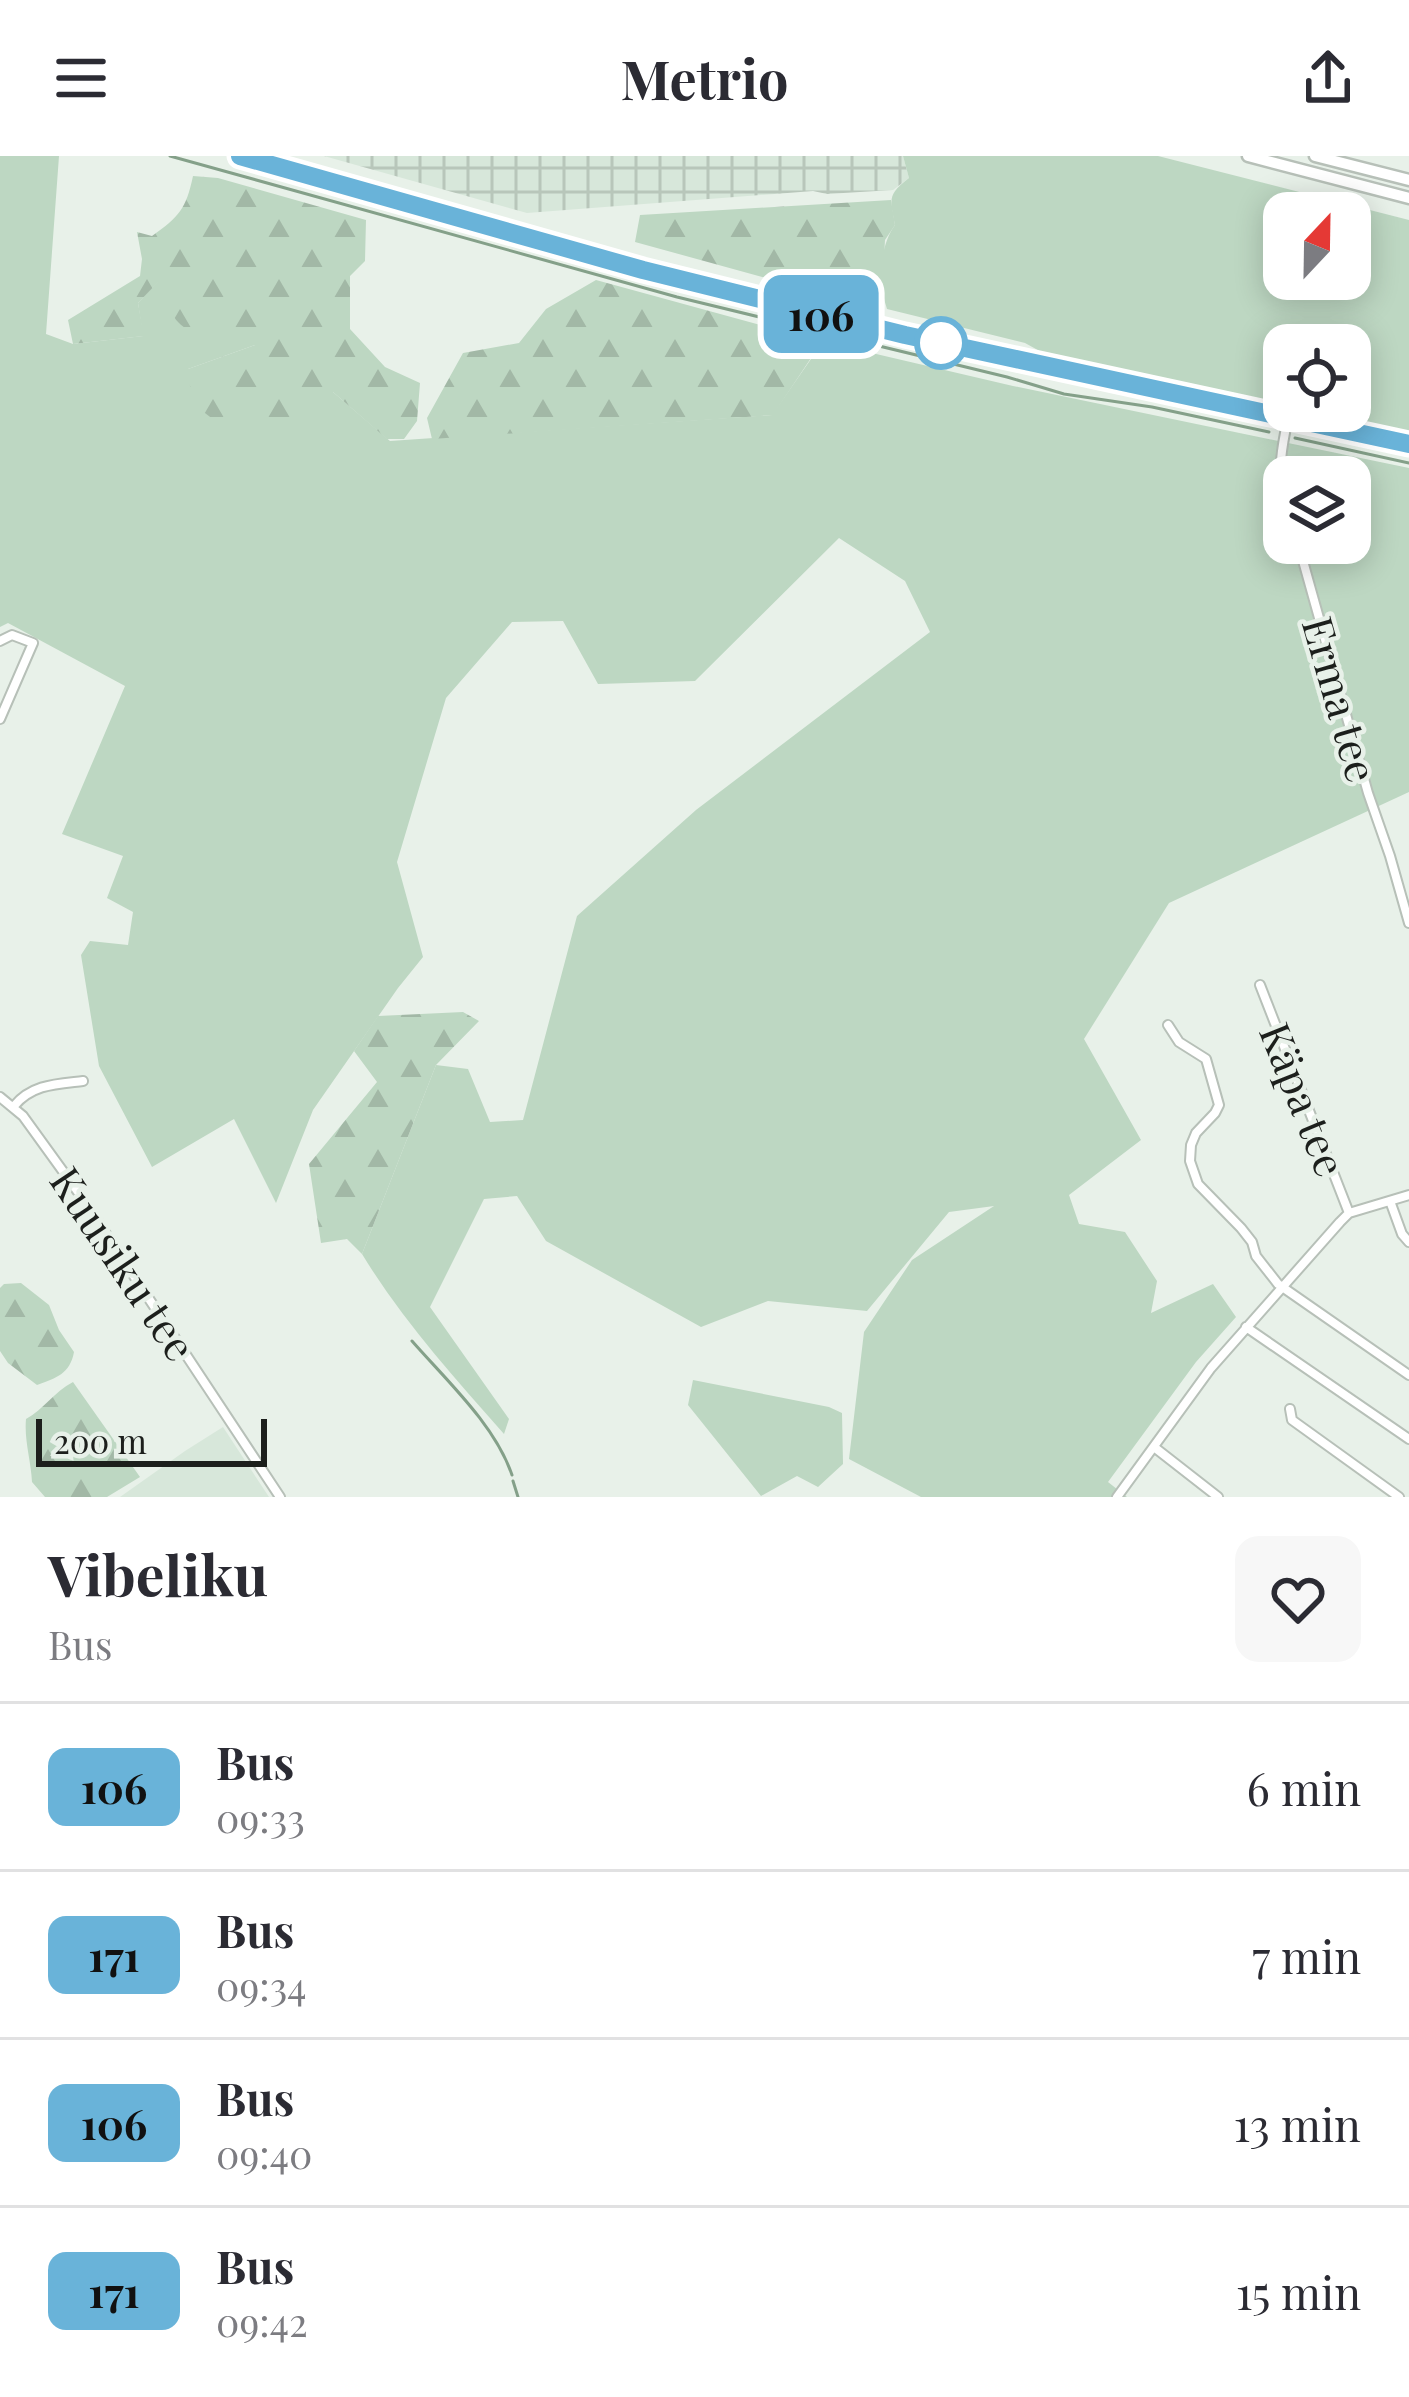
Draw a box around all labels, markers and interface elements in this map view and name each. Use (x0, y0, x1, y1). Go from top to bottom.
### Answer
text: Metrio (621, 42, 788, 114)
icon: menu (48, 45, 114, 111)
icon: share (1295, 45, 1361, 111)
north arrow (1263, 192, 1371, 300)
map controls (1263, 192, 1371, 564)
line badge: 106 (752, 275, 890, 353)
text: 106 (788, 286, 854, 342)
unlabelled marker (916, 318, 966, 368)
button: locate (1263, 324, 1371, 432)
button: layers (1263, 456, 1371, 564)
street label: Erma tee (1291, 610, 1391, 788)
street label: Käpa tee (1248, 1014, 1360, 1184)
street label: Kuusiku tee (39, 1155, 209, 1371)
scale bar (36, 1413, 267, 1466)
text: 200 m (54, 1418, 147, 1462)
text: Vibeliku (48, 1535, 268, 1611)
button: heart (1235, 1536, 1361, 1662)
text: Bus (48, 1618, 112, 1670)
text: Bus (216, 1731, 294, 1791)
text: 6 min (1247, 1757, 1361, 1817)
text: 106 (81, 1759, 147, 1815)
text: 09:33 (216, 1791, 305, 1843)
text: Bus (216, 1899, 294, 1959)
text: 7 min (1252, 1925, 1361, 1985)
text: 171 (88, 1927, 140, 1983)
text: 09:34 (216, 1959, 306, 2011)
text: Bus (216, 2067, 294, 2127)
text: 13 min (1234, 2093, 1361, 2153)
text: 106 (81, 2095, 147, 2151)
text: 09:40 (216, 2127, 312, 2179)
text: Bus (216, 2235, 294, 2295)
text: 15 min (1236, 2261, 1361, 2321)
text: 171 (88, 2263, 140, 2319)
text: 09:42 (216, 2295, 308, 2347)

